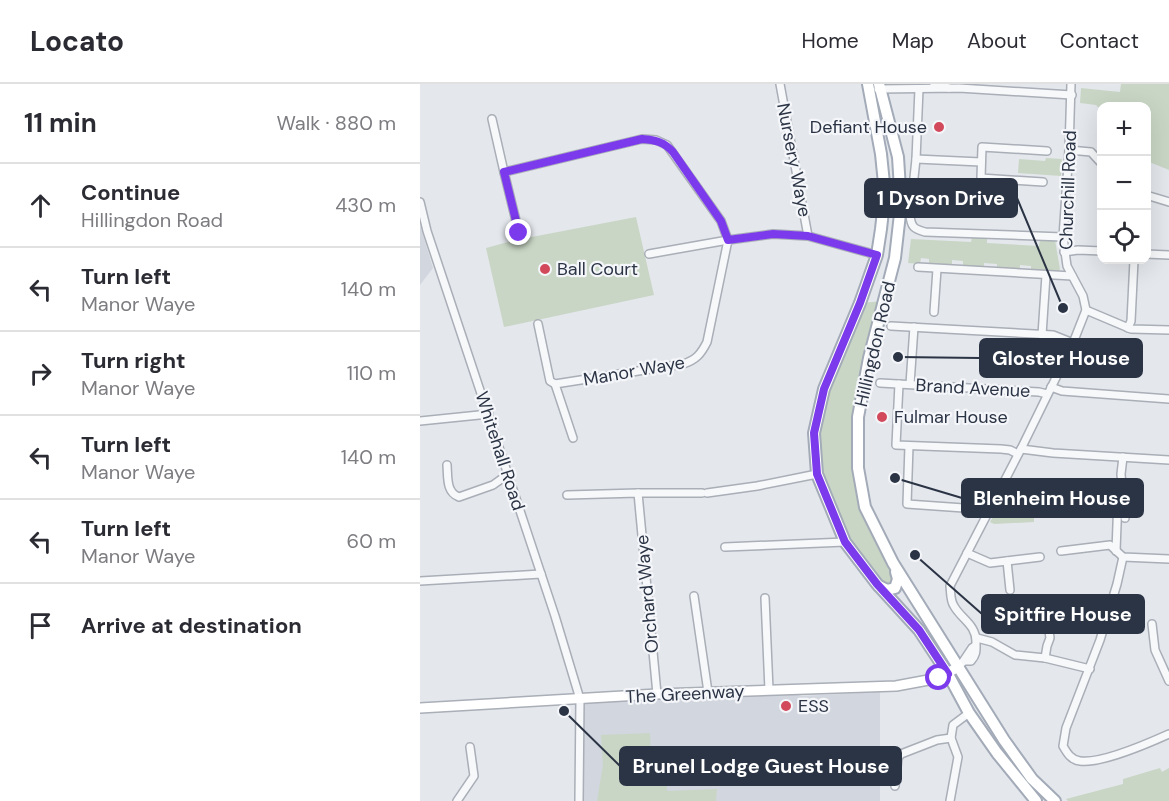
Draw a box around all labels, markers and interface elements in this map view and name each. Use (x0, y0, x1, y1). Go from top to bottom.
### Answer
text: Locato (30, 23, 124, 60)
text: Home (801, 27, 859, 55)
text: Map (892, 27, 934, 55)
text: About (967, 27, 1027, 55)
text: Contact (1060, 27, 1139, 55)
street label: Nursery Waye (771, 101, 817, 219)
map controls (1097, 102, 1151, 264)
button: + (1097, 102, 1151, 156)
text: 11 min (24, 106, 97, 140)
text: Walk · 880 m (276, 110, 396, 136)
place label: Defiant House (810, 115, 927, 139)
marker: Defiant House (932, 120, 946, 134)
street label: Churchill Road (1054, 130, 1082, 250)
button: − (1097, 156, 1151, 210)
text: Continue (81, 178, 180, 207)
callout: 1 Dyson Drive (865, 179, 1017, 217)
text: 1 Dyson Drive (877, 185, 1005, 211)
icon: ahead (24, 189, 57, 222)
text: 430 m (335, 192, 396, 218)
text: Hillingdon Road (81, 207, 223, 233)
button: locate (1097, 210, 1151, 264)
route end (505, 219, 531, 245)
place label: Ball Court (557, 257, 638, 281)
text: Turn left (81, 262, 171, 291)
marker: Ball Court (538, 262, 552, 276)
icon: left (24, 273, 57, 306)
text: 140 m (341, 276, 396, 302)
street label: Hillingdon Road (849, 279, 901, 409)
text: Manor Waye (81, 291, 195, 317)
callout: Gloster House (980, 339, 1142, 377)
text: Gloster House (992, 345, 1130, 371)
text: Turn right (81, 346, 186, 375)
street label: Manor Waye (581, 350, 687, 392)
icon: right (24, 357, 57, 390)
text: 110 m (347, 360, 396, 386)
street label: Brand Avenue (915, 373, 1031, 403)
text: Manor Waye (81, 375, 195, 401)
street label: Whitehall Road (469, 388, 531, 514)
place label: Fulmar House (894, 405, 1008, 429)
marker: Fulmar House (875, 410, 889, 424)
text: Turn left (81, 430, 171, 459)
icon: left (24, 441, 57, 474)
text: 140 m (341, 444, 396, 470)
text: Manor Waye (81, 459, 195, 485)
callout: Blenheim House (962, 479, 1143, 517)
text: Blenheim House (973, 485, 1131, 511)
text: Turn left (81, 514, 171, 543)
icon: left (24, 525, 57, 558)
text: 60 m (347, 528, 396, 554)
street label: Orchard Waye (630, 534, 664, 654)
text: Manor Waye (81, 543, 195, 569)
callout: Spitfire House (982, 595, 1144, 633)
text: Spitfire House (994, 601, 1132, 627)
icon: arrive (24, 609, 57, 642)
text: Arrive at destination (81, 611, 302, 640)
route start (925, 664, 951, 690)
street label: The Greenway (625, 679, 745, 709)
place label: ESS (798, 694, 829, 718)
marker: ESS (779, 699, 793, 713)
callout: Brunel Lodge Guest House (620, 747, 901, 785)
text: Brunel Lodge Guest House (632, 753, 890, 779)

